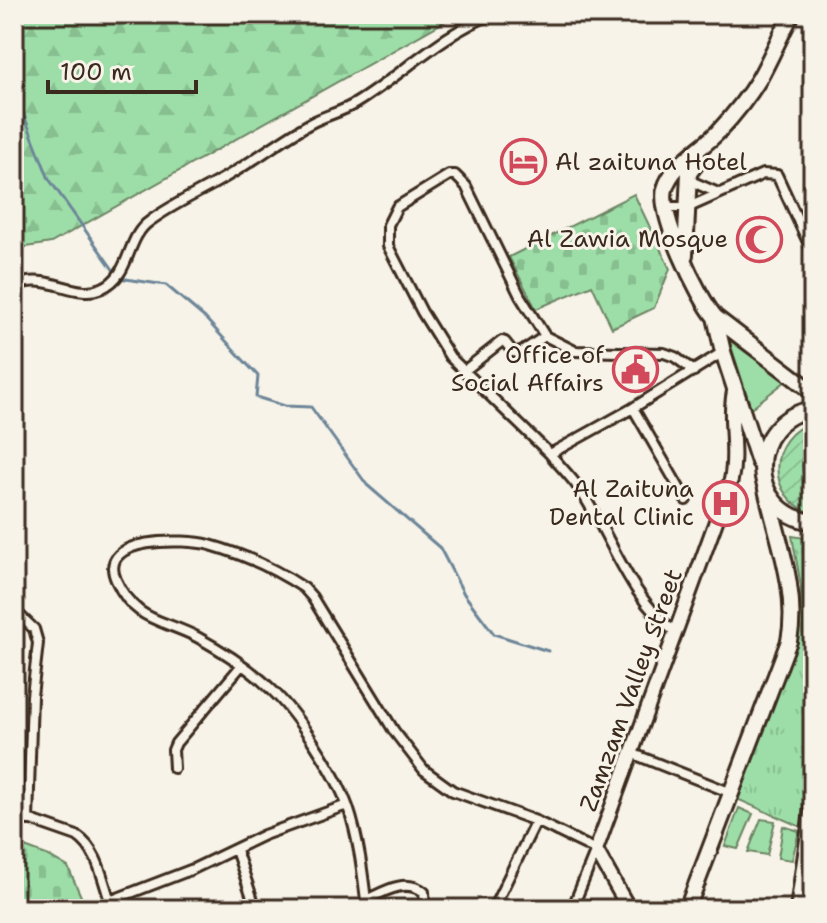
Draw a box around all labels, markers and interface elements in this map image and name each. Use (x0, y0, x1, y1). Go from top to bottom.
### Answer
scale bar (48, 44, 196, 94)
text: 100 m (60, 56, 132, 88)
hotel icon: Al zaituna Hotel (500, 138, 548, 186)
place label: Al zaituna Hotel (555, 146, 747, 178)
mosque icon: Al Zawia Mosque (735, 215, 783, 263)
place label: Al Zawia Mosque (527, 223, 728, 255)
place label: Office of Social Affairs (451, 339, 605, 399)
public building icon: Office of Social Affairs (611, 345, 659, 393)
place label: Al Zaituna Dental Clinic (549, 473, 694, 533)
hospital icon: Al Zaituna Dental Clinic (701, 479, 749, 527)
street label: Zamzam Valley Street (572, 564, 690, 816)

